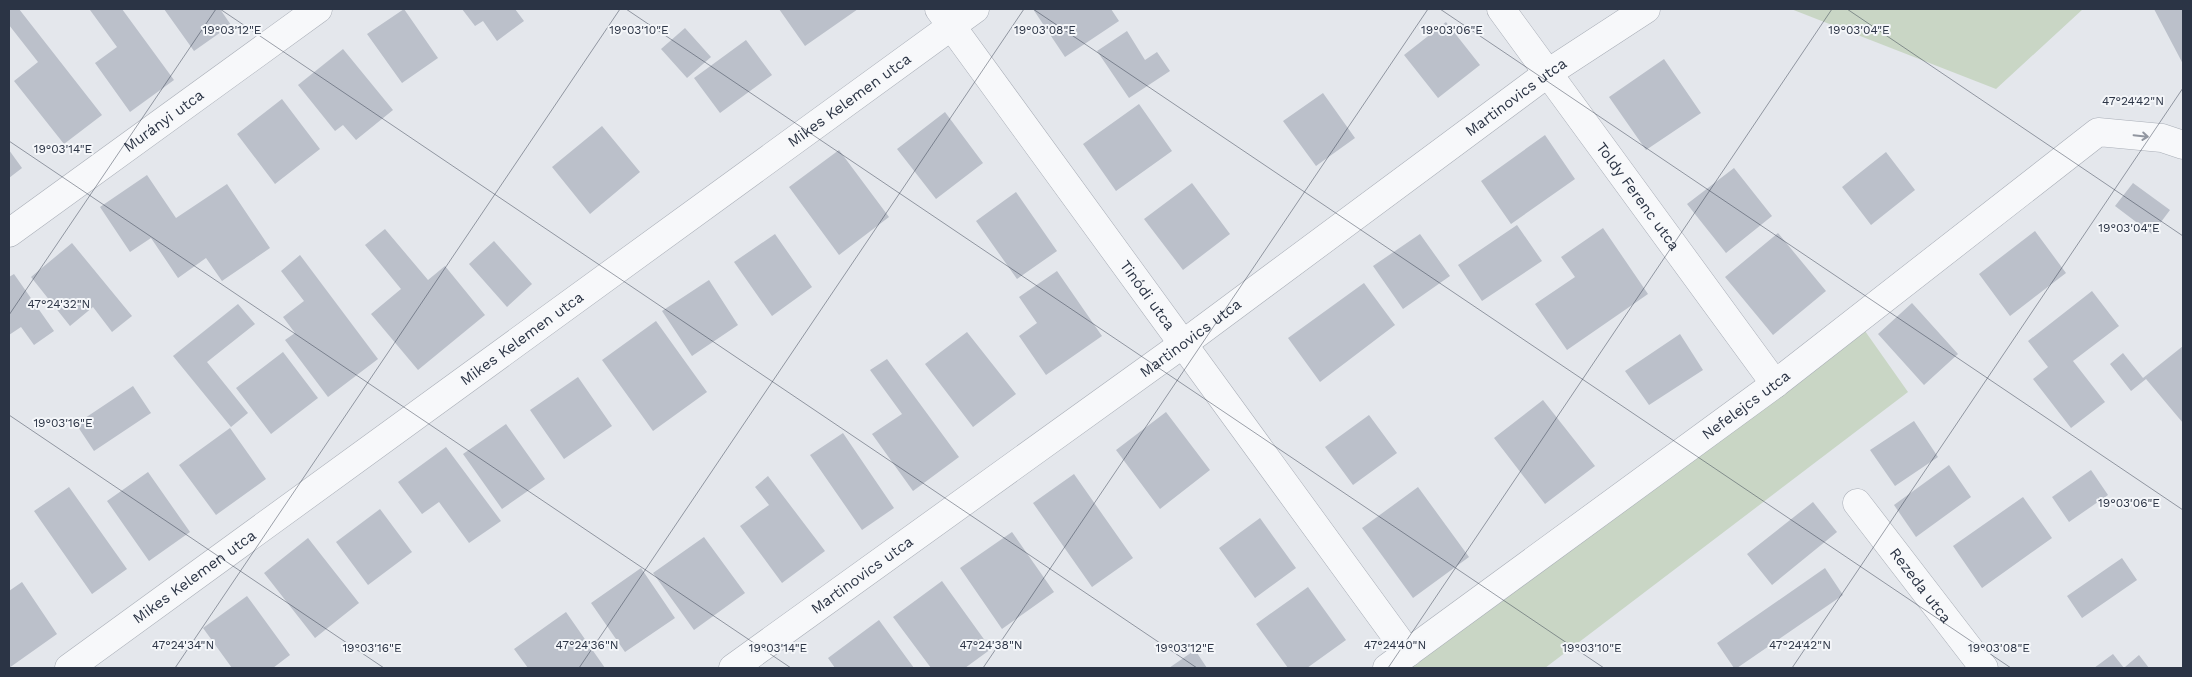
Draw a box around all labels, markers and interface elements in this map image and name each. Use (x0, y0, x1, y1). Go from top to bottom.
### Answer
text: 19°03'12"E (203, 23, 262, 37)
text: 19°03'10"E (609, 23, 669, 37)
text: 19°03'08"E (1014, 23, 1076, 37)
text: 19°03'06"E (1421, 23, 1483, 37)
text: 19°03'04"E (1828, 23, 1890, 37)
street label: Mikes Kelemen utca (784, 49, 915, 151)
street label: Martinovics utca (1462, 54, 1571, 140)
street label: Murányi utca (120, 85, 208, 156)
text: 47°24'42"N (2102, 94, 2164, 108)
one-way arrow (2133, 131, 2149, 141)
street label: Toldy Ferenc utca (1592, 139, 1684, 254)
text: 19°03'14"E (34, 142, 93, 156)
text: 19°03'04"E (2098, 221, 2160, 235)
street label: Tinódi utca (1116, 257, 1179, 334)
street label: Mikes Kelemen utca (457, 288, 587, 389)
street label: Martinovics utca (1136, 295, 1245, 381)
text: 47°24'32"N (28, 297, 90, 311)
street label: Nefelejcs utca (1698, 366, 1794, 443)
text: 19°03'16"E (33, 416, 93, 430)
text: 19°03'06"E (2098, 496, 2160, 510)
street label: Mikes Kelemen utca (129, 526, 260, 628)
street label: Martinovics utca (808, 532, 917, 618)
street label: Rezeda utca (1886, 544, 1955, 627)
text: 47°24'34"N (152, 638, 214, 652)
text: 47°24'36"N (555, 638, 619, 652)
text: 47°24'38"N (959, 638, 1023, 652)
text: 47°24'40"N (1364, 638, 1426, 652)
text: 47°24'42"N (1769, 638, 1831, 652)
text: 19°03'16"E (342, 641, 402, 655)
text: 19°03'14"E (749, 641, 808, 655)
text: 19°03'12"E (1156, 641, 1215, 655)
text: 19°03'10"E (1562, 641, 1622, 655)
text: 19°03'08"E (1968, 641, 2030, 655)

